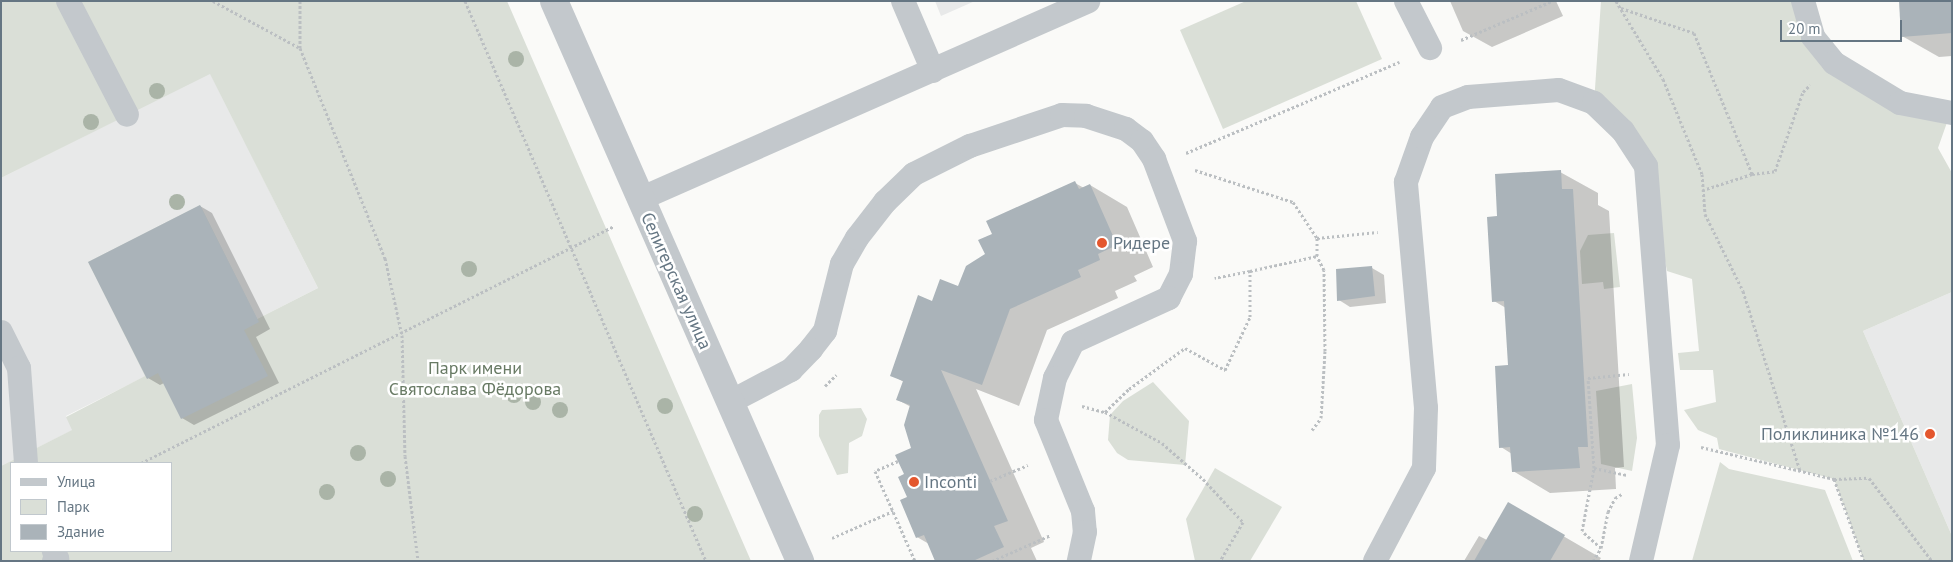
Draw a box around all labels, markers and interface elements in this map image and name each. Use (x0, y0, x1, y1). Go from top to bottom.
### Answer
scale bar (1783, 10, 1906, 42)
text: 20 m (1788, 19, 1821, 38)
street label: Селигерская улица (636, 209, 716, 353)
place label: Ридере (1113, 232, 1170, 254)
marker: Ридере (1095, 236, 1109, 250)
park label: Парк имени Святослава Фёдорова (389, 358, 561, 400)
place label: Поликлиника №146 (1761, 423, 1919, 445)
marker: Поликлиника №146 (1923, 427, 1937, 441)
legend (10, 462, 172, 552)
place label: Inconti (924, 471, 977, 493)
text: Улица (57, 472, 95, 491)
marker: Inconti (908, 476, 920, 488)
text: Парк (57, 497, 90, 516)
text: Здание (57, 522, 105, 541)

